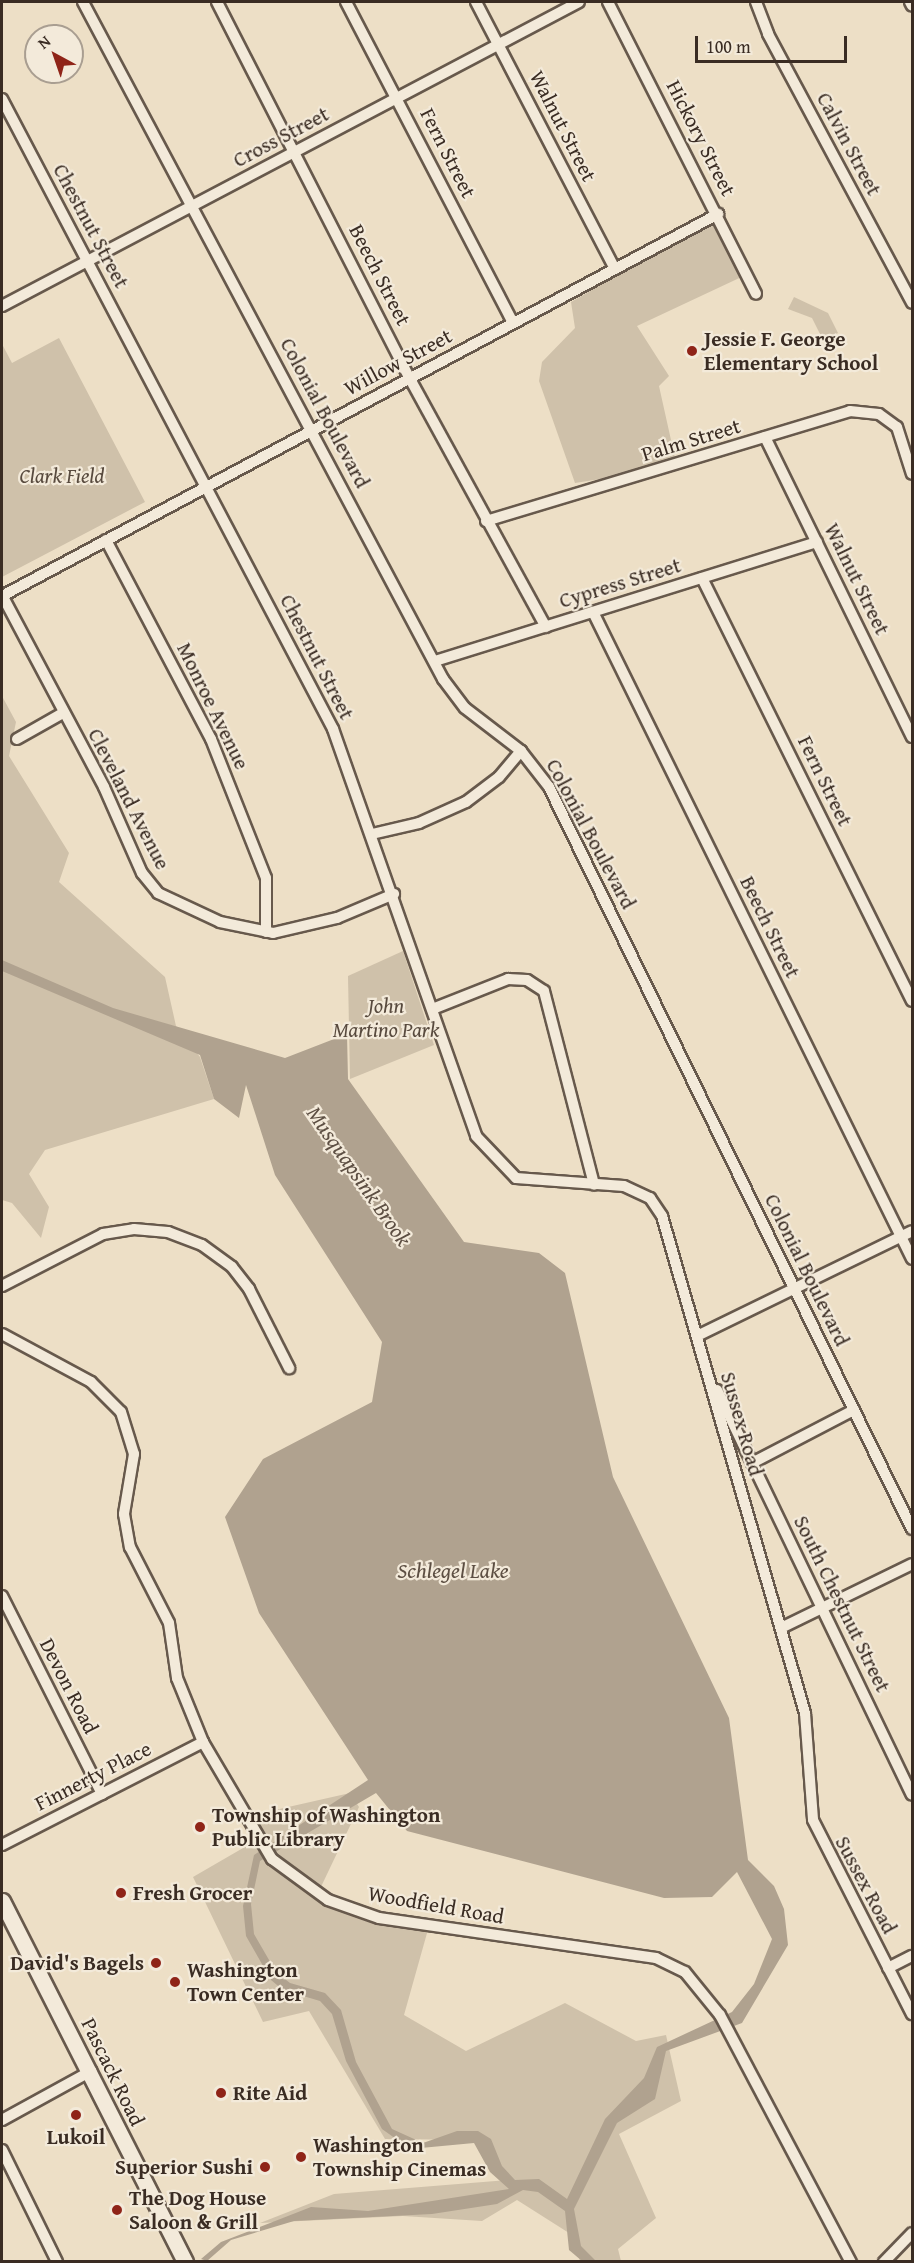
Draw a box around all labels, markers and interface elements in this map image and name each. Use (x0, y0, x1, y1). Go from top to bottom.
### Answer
north arrow (24, 24, 84, 84)
scale bar (698, 24, 850, 62)
text: N (32, 29, 56, 54)
text: 100 m (706, 33, 751, 60)
street label: Walnut Street (524, 66, 602, 186)
street label: Hickory Street (661, 76, 741, 200)
street label: Calvin Street (811, 88, 887, 200)
street label: Cross Street (229, 101, 333, 173)
street label: Fern Street (415, 104, 481, 202)
street label: Chestnut Street (48, 160, 134, 292)
street label: Beech Street (344, 220, 416, 330)
street label: Willow Street (340, 323, 456, 401)
place label: Jessie F. George Elementary School (704, 326, 878, 376)
street label: Colonial Boulevard (275, 334, 375, 492)
marker: Jessie F. George Elementary School (685, 344, 699, 358)
street label: Palm Street (639, 413, 743, 467)
park label: Clark Field (19, 463, 105, 489)
street label: Walnut Street (819, 519, 895, 639)
street label: Cypress Street (556, 553, 684, 613)
street label: Chestnut Street (275, 590, 359, 724)
street label: Monroe Avenue (171, 639, 255, 773)
street label: Cleveland Avenue (83, 724, 175, 874)
street label: Fern Street (792, 732, 858, 830)
street label: Colonial Boulevard (541, 755, 641, 913)
street label: Beech Street (735, 872, 805, 982)
park label: John Martino Park (333, 993, 439, 1043)
water label: Musquapsink Brook (301, 1101, 417, 1251)
street label: Colonial Boulevard (759, 1190, 855, 1350)
street label: Sussex Road (715, 1369, 769, 1479)
street label: South Chestnut Street (788, 1512, 896, 1696)
water label: Schlegel Lake (397, 1558, 509, 1584)
street label: Devon Road (34, 1634, 104, 1738)
street label: Finnerty Place (31, 1736, 155, 1816)
place label: Township of Washington Public Library (212, 1802, 440, 1852)
marker: Township of Washington Public Library (193, 1820, 207, 1834)
street label: Sussex Road (830, 1832, 902, 1938)
place label: Fresh Grocer (133, 1880, 252, 1906)
street label: Woodfield Road (366, 1881, 506, 1929)
marker: Fresh Grocer (114, 1886, 128, 1900)
place label: David's Bagels (10, 1950, 144, 1976)
marker: David's Bagels (149, 1956, 163, 1970)
place label: Washington Town Center (187, 1957, 304, 2007)
marker: Washington Town Center (168, 1975, 182, 1989)
street label: Pascack Road (76, 2014, 150, 2130)
place label: Rite Aid (233, 2080, 307, 2106)
marker: Rite Aid (214, 2086, 228, 2100)
marker: Lukoil (69, 2108, 83, 2122)
place label: Lukoil (47, 2124, 105, 2150)
place label: Washington Township Cinemas (313, 2132, 486, 2182)
marker: Washington Township Cinemas (294, 2150, 308, 2164)
place label: Superior Sushi (115, 2154, 253, 2180)
marker: Superior Sushi (258, 2160, 272, 2174)
place label: The Dog House Saloon & Grill (129, 2185, 266, 2235)
marker: The Dog House Saloon & Grill (110, 2203, 124, 2217)

